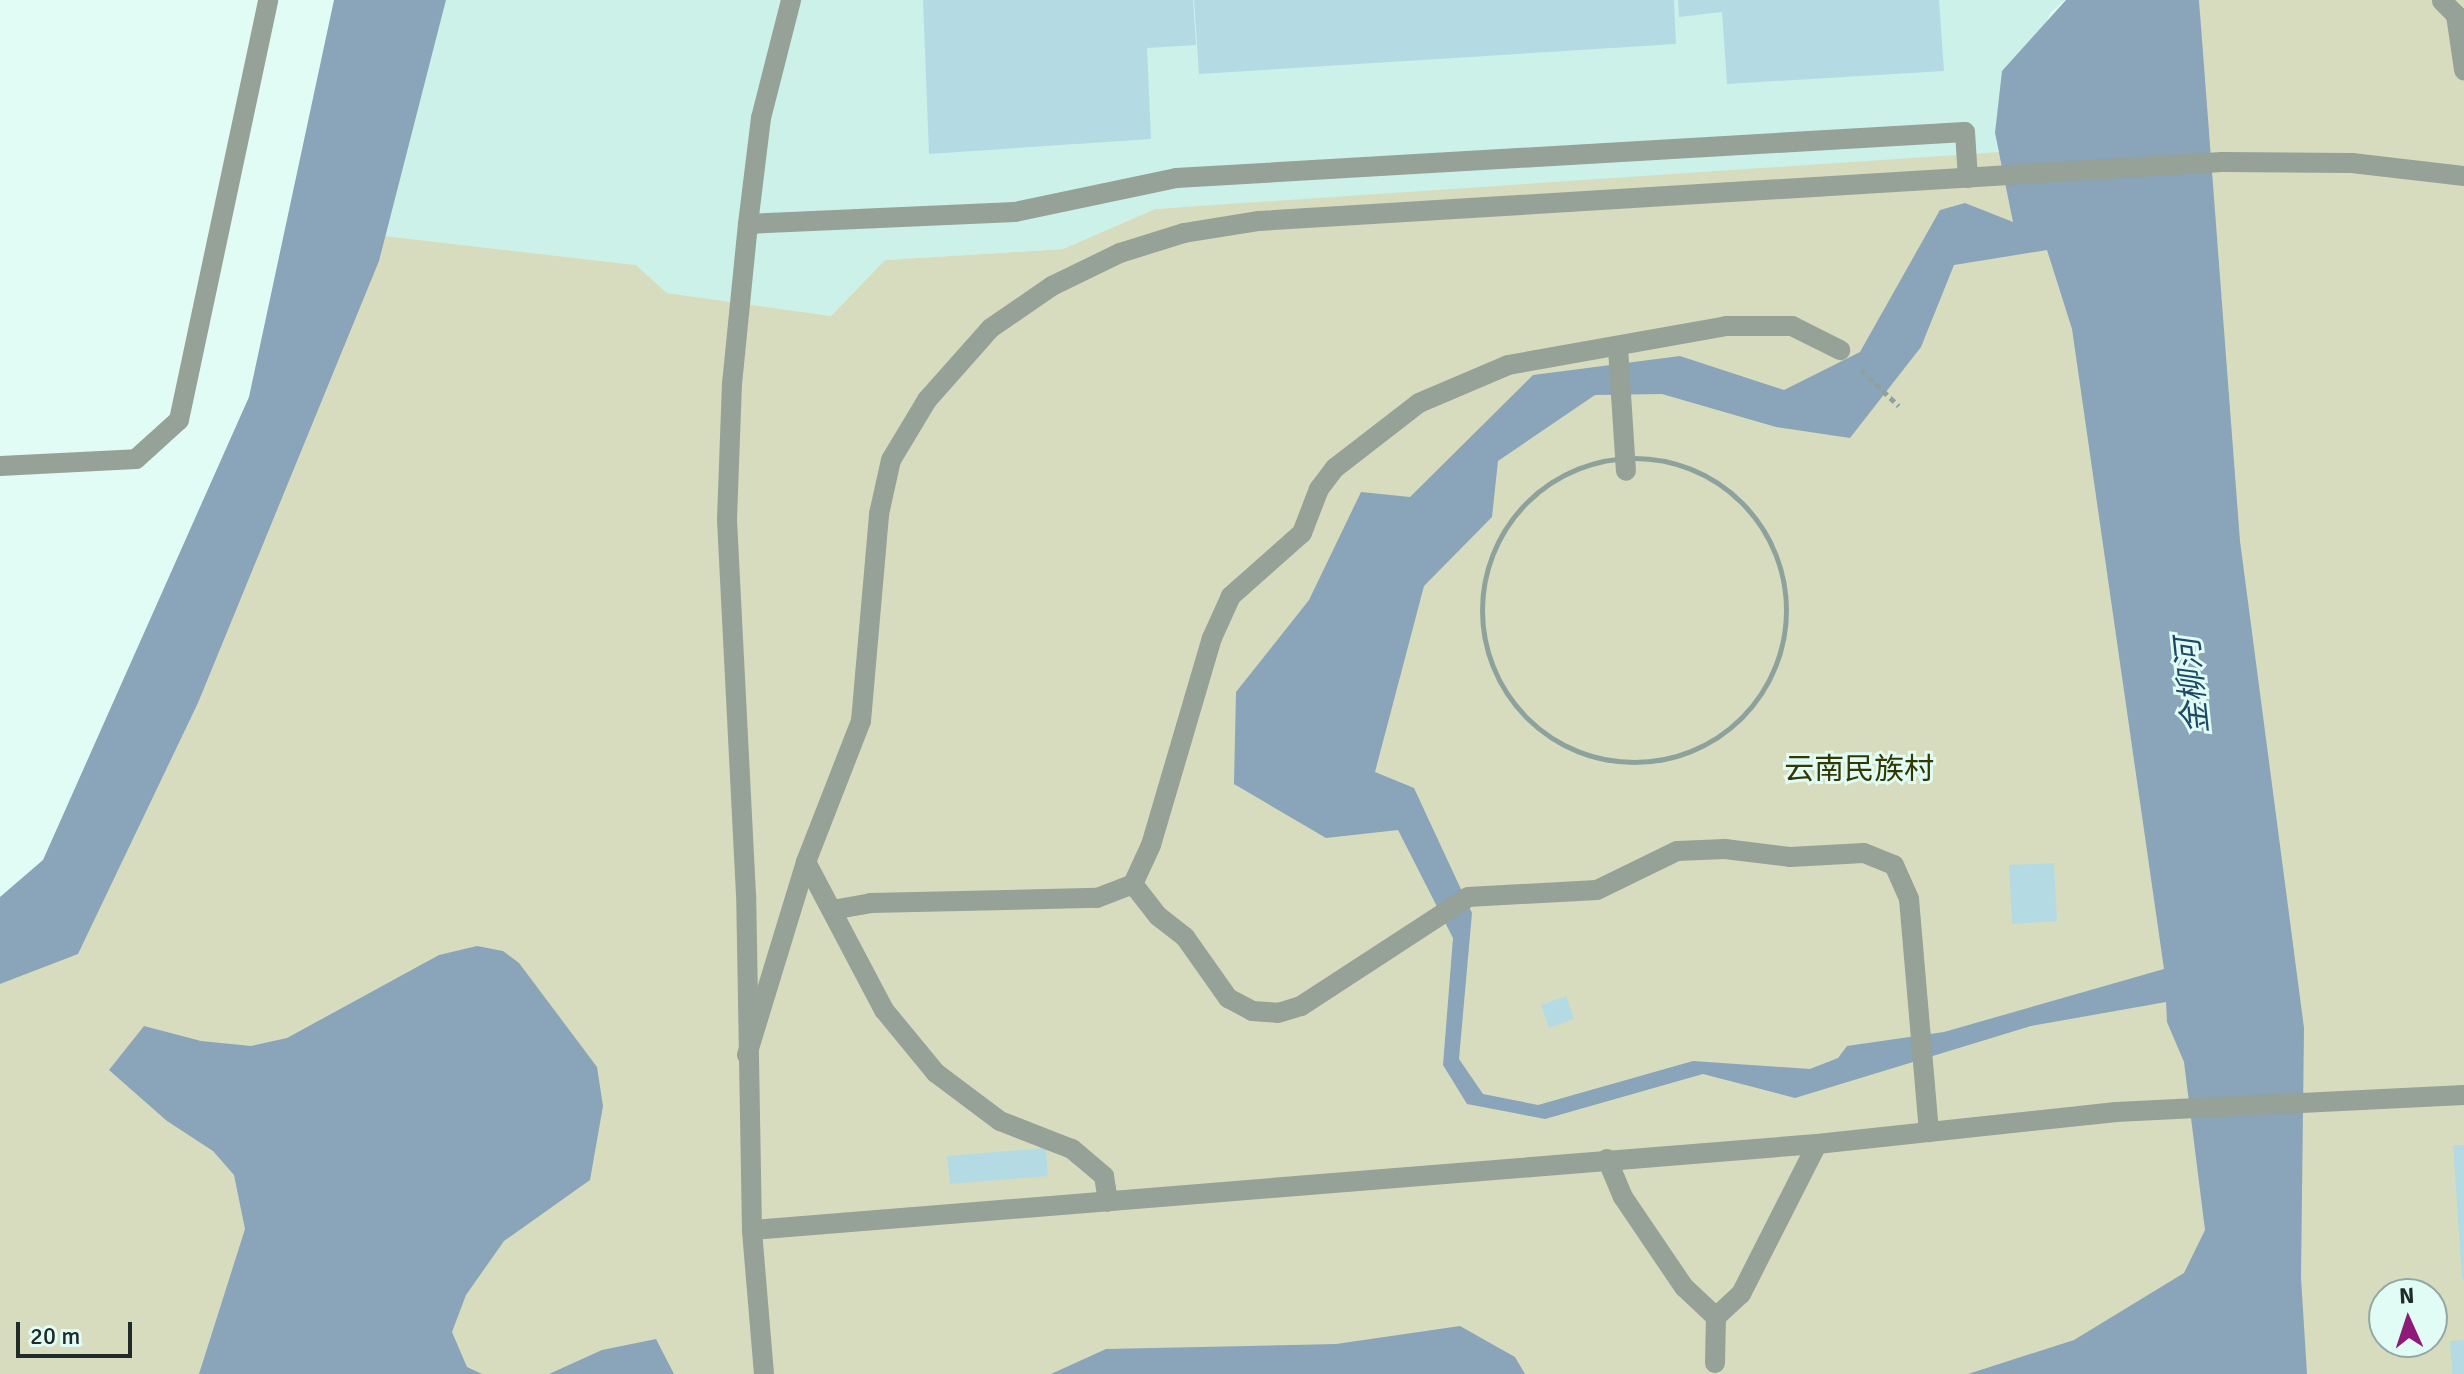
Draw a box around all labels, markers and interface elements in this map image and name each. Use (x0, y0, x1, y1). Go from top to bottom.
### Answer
water label: 金柳河 (2169, 636, 2217, 736)
park label: 云南民族村 (1784, 752, 1934, 788)
north arrow (2368, 1278, 2448, 1358)
text: N (2398, 1282, 2415, 1309)
scale bar (20, 1306, 136, 1356)
text: 20 m (30, 1321, 80, 1351)

